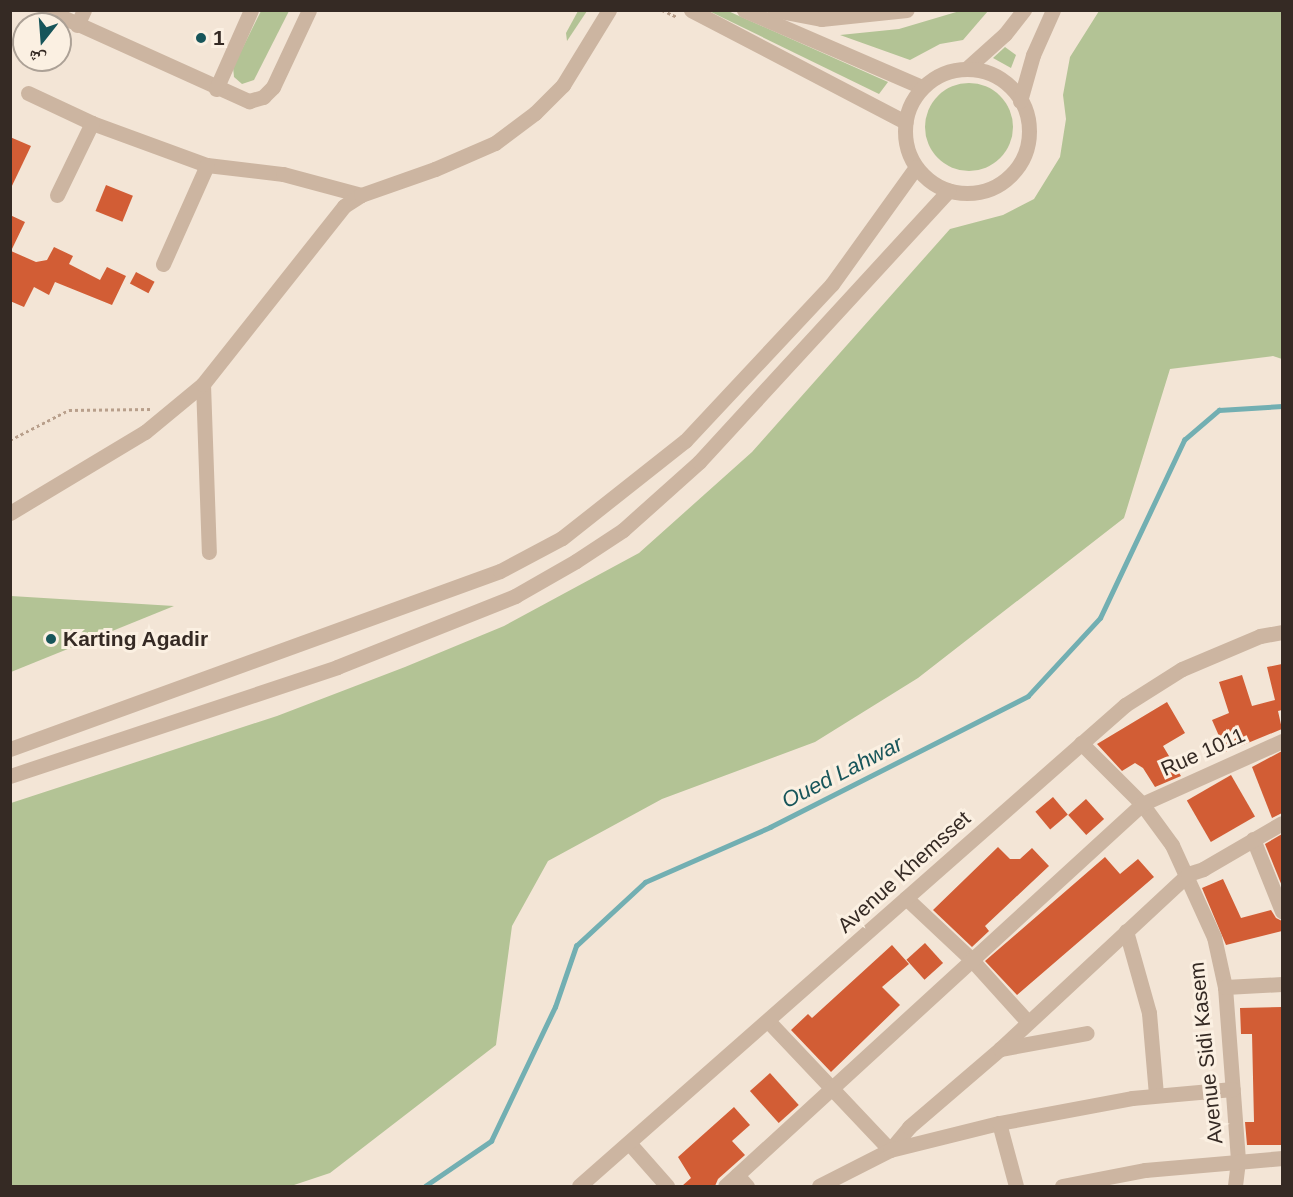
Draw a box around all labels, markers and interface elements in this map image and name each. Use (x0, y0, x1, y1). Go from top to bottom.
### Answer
north arrow (12, 12, 72, 72)
place label: 1 (213, 25, 225, 51)
marker: 1 (194, 31, 208, 45)
text: ش (27, 47, 48, 68)
place label: Karting Agadir (63, 626, 209, 652)
marker: Karting Agadir (44, 632, 58, 646)
street label: Rue 1011 (1157, 722, 1249, 782)
water label: Oued Lahwar (777, 730, 907, 814)
street label: Avenue Khemsset (832, 806, 976, 938)
street label: Avenue Sidi Kasem (1184, 961, 1228, 1145)

